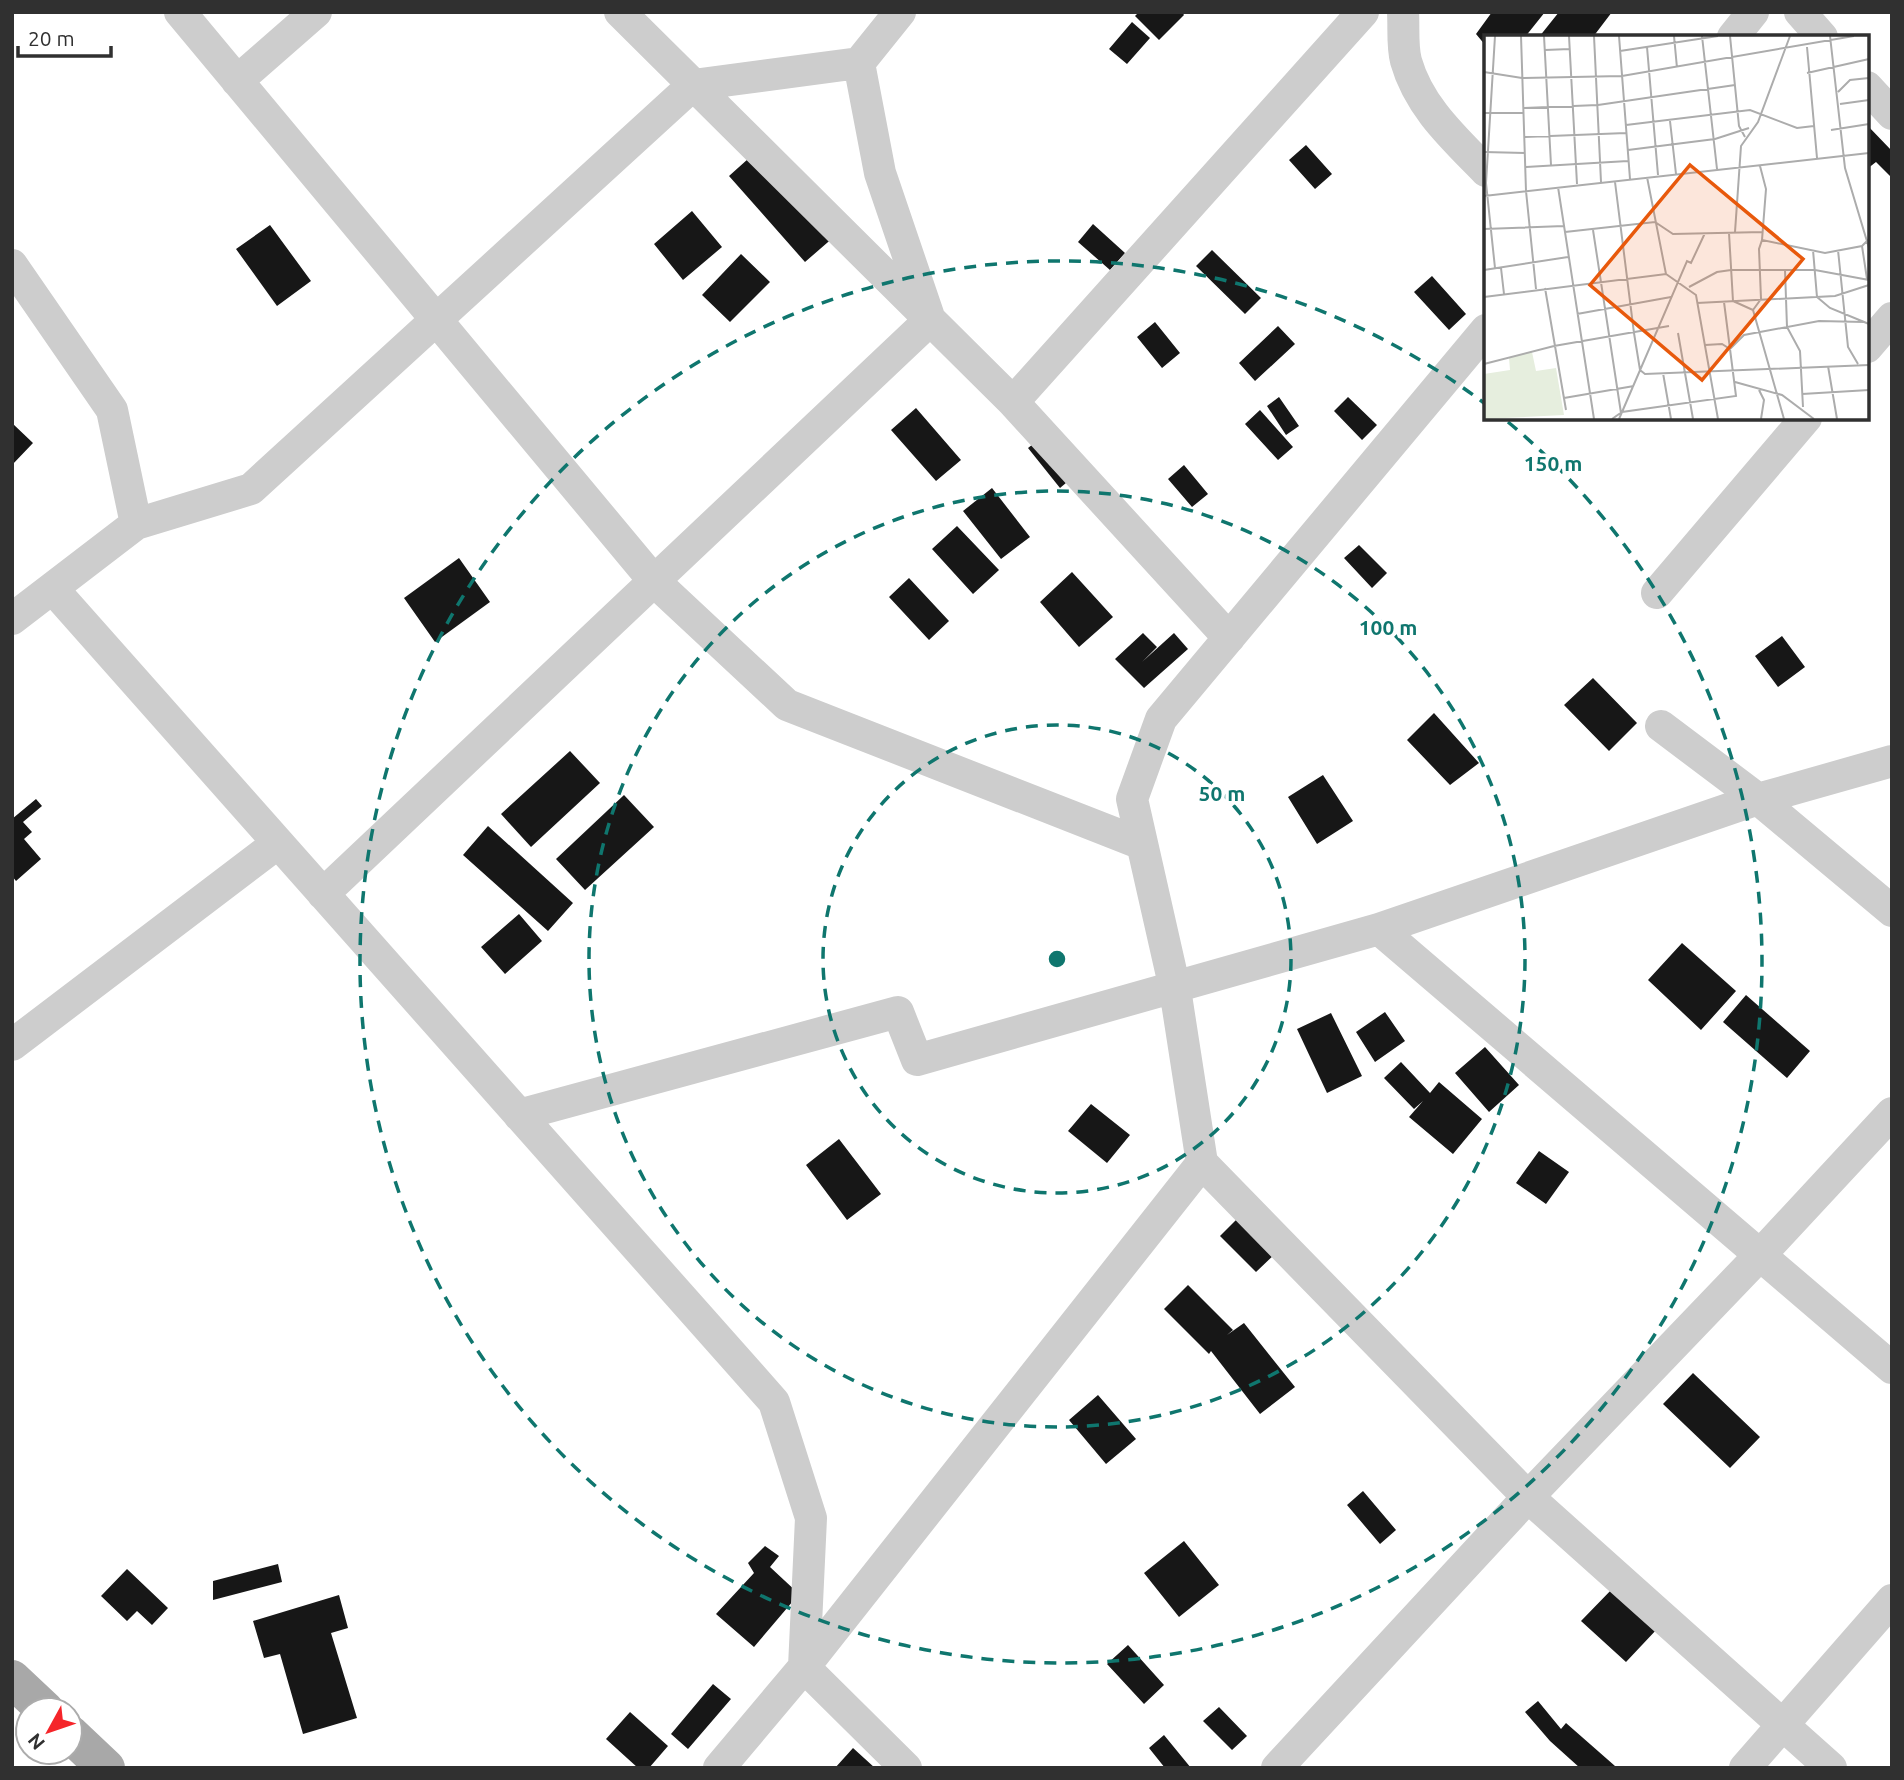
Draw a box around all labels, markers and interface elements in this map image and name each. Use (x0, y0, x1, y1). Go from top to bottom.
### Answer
scale bar (18, 14, 110, 58)
text: 20 m (28, 26, 75, 50)
inset map (1484, 35, 1869, 420)
text: 150 m (1524, 451, 1582, 475)
text: 100 m (1359, 615, 1417, 639)
text: 50 m (1199, 781, 1245, 805)
centre of rings (1045, 947, 1069, 971)
north arrow (14, 1696, 84, 1766)
text: N (23, 1729, 49, 1754)

